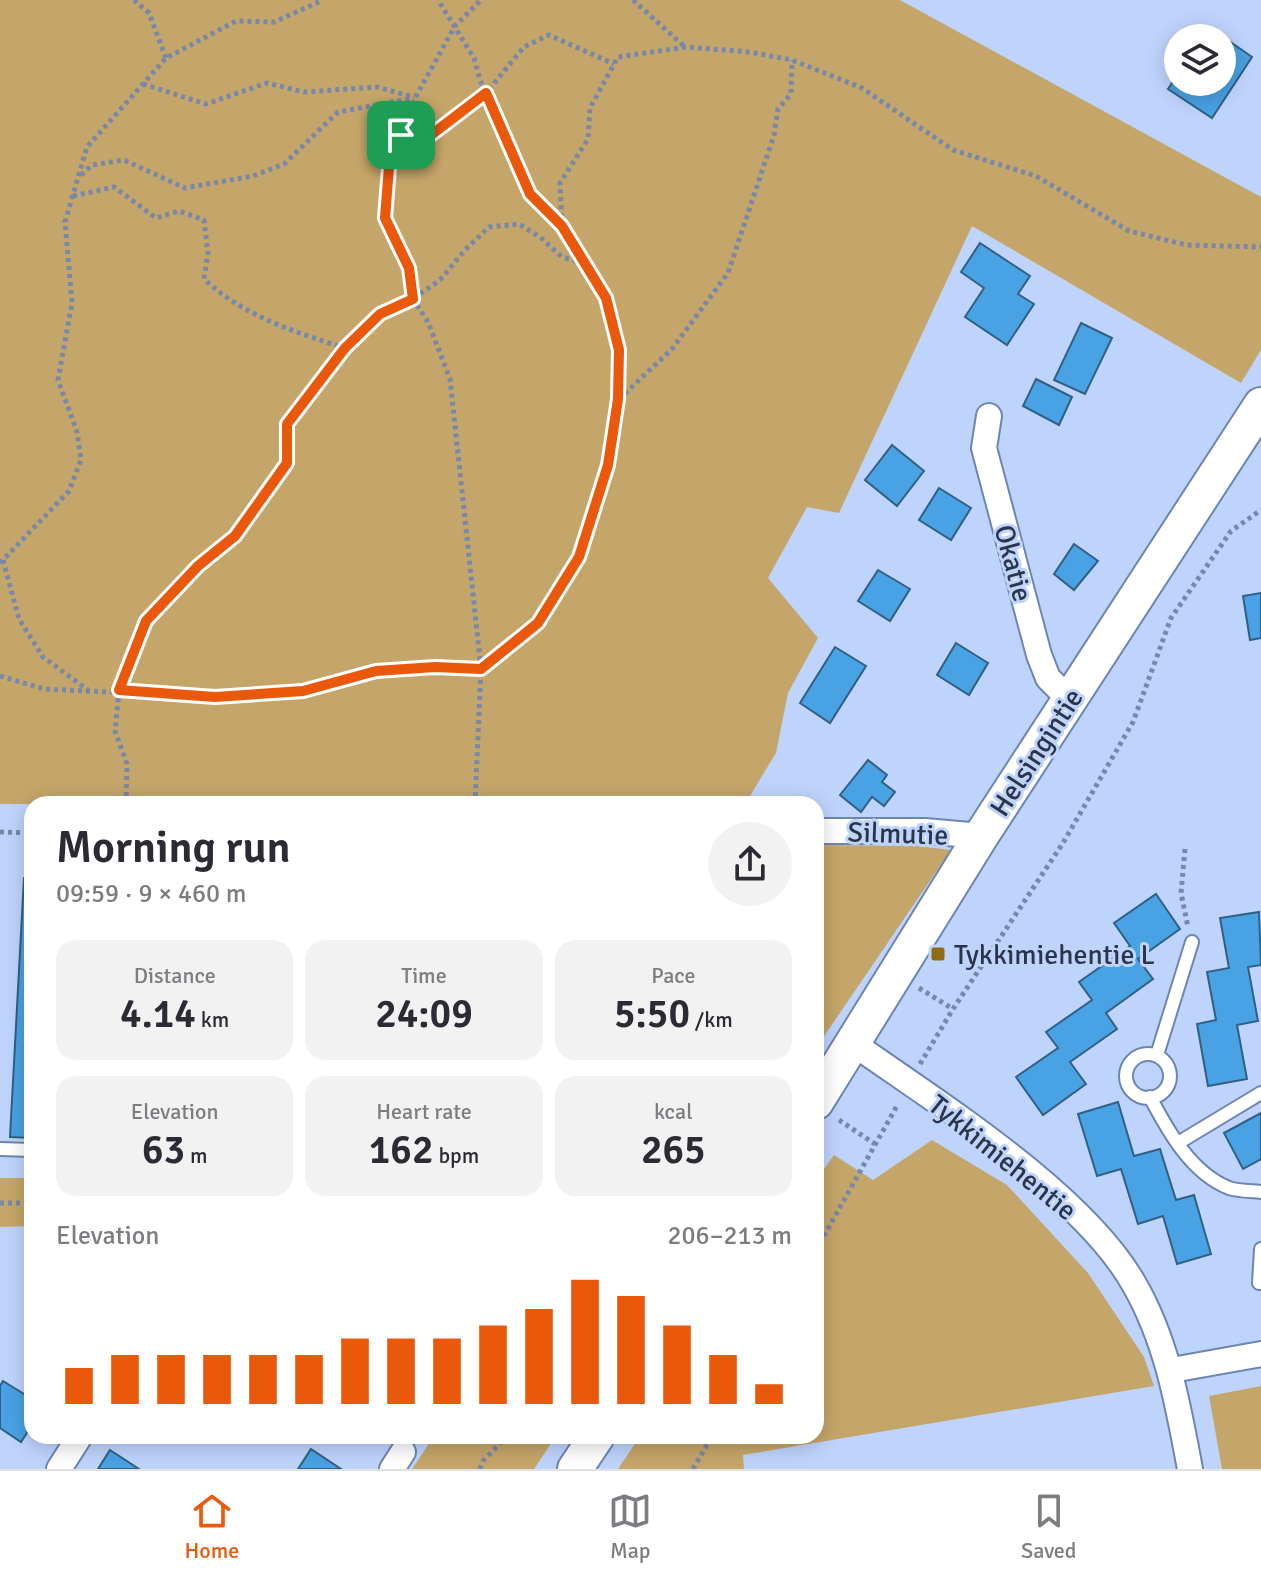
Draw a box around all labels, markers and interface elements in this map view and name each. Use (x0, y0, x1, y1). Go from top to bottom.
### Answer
map controls (1164, 24, 1236, 96)
button: layers (1164, 24, 1236, 96)
pin (367, 101, 435, 169)
icon: arrive (379, 113, 423, 157)
street label: Okatie (987, 521, 1040, 605)
street label: Helsingintie (983, 682, 1091, 823)
street label: Silmutie (847, 815, 949, 853)
text: Morning run (56, 821, 291, 875)
button: share (708, 822, 792, 906)
text: 09:59 · 9 × 460 m (56, 878, 247, 910)
place label: Tykkimiehentie L (954, 938, 1155, 972)
marker: Tykkimiehentie L (929, 945, 947, 963)
text: Distance (134, 962, 216, 989)
text: Time (401, 962, 447, 989)
text: Pace (651, 962, 695, 989)
text: 4.14 (120, 989, 196, 1039)
text: 24:09 (375, 989, 473, 1039)
text: 5:50 (614, 989, 690, 1039)
text: km (196, 1006, 229, 1033)
text: /km (690, 1006, 733, 1033)
street label: Tykkimiehentie (922, 1088, 1083, 1228)
text: Elevation (131, 1098, 218, 1125)
text: Heart rate (376, 1098, 472, 1125)
text: kcal (654, 1098, 693, 1125)
text: 63 (142, 1125, 185, 1175)
text: 162 (369, 1125, 434, 1175)
text: 265 (641, 1125, 706, 1175)
text: m (185, 1142, 207, 1169)
text: bpm (434, 1142, 479, 1169)
text: Elevation (56, 1220, 160, 1252)
text: 206–213 m (668, 1220, 792, 1252)
tab: Home (184, 1489, 239, 1564)
tab: Map (608, 1489, 652, 1564)
tab: Saved (1021, 1489, 1077, 1564)

